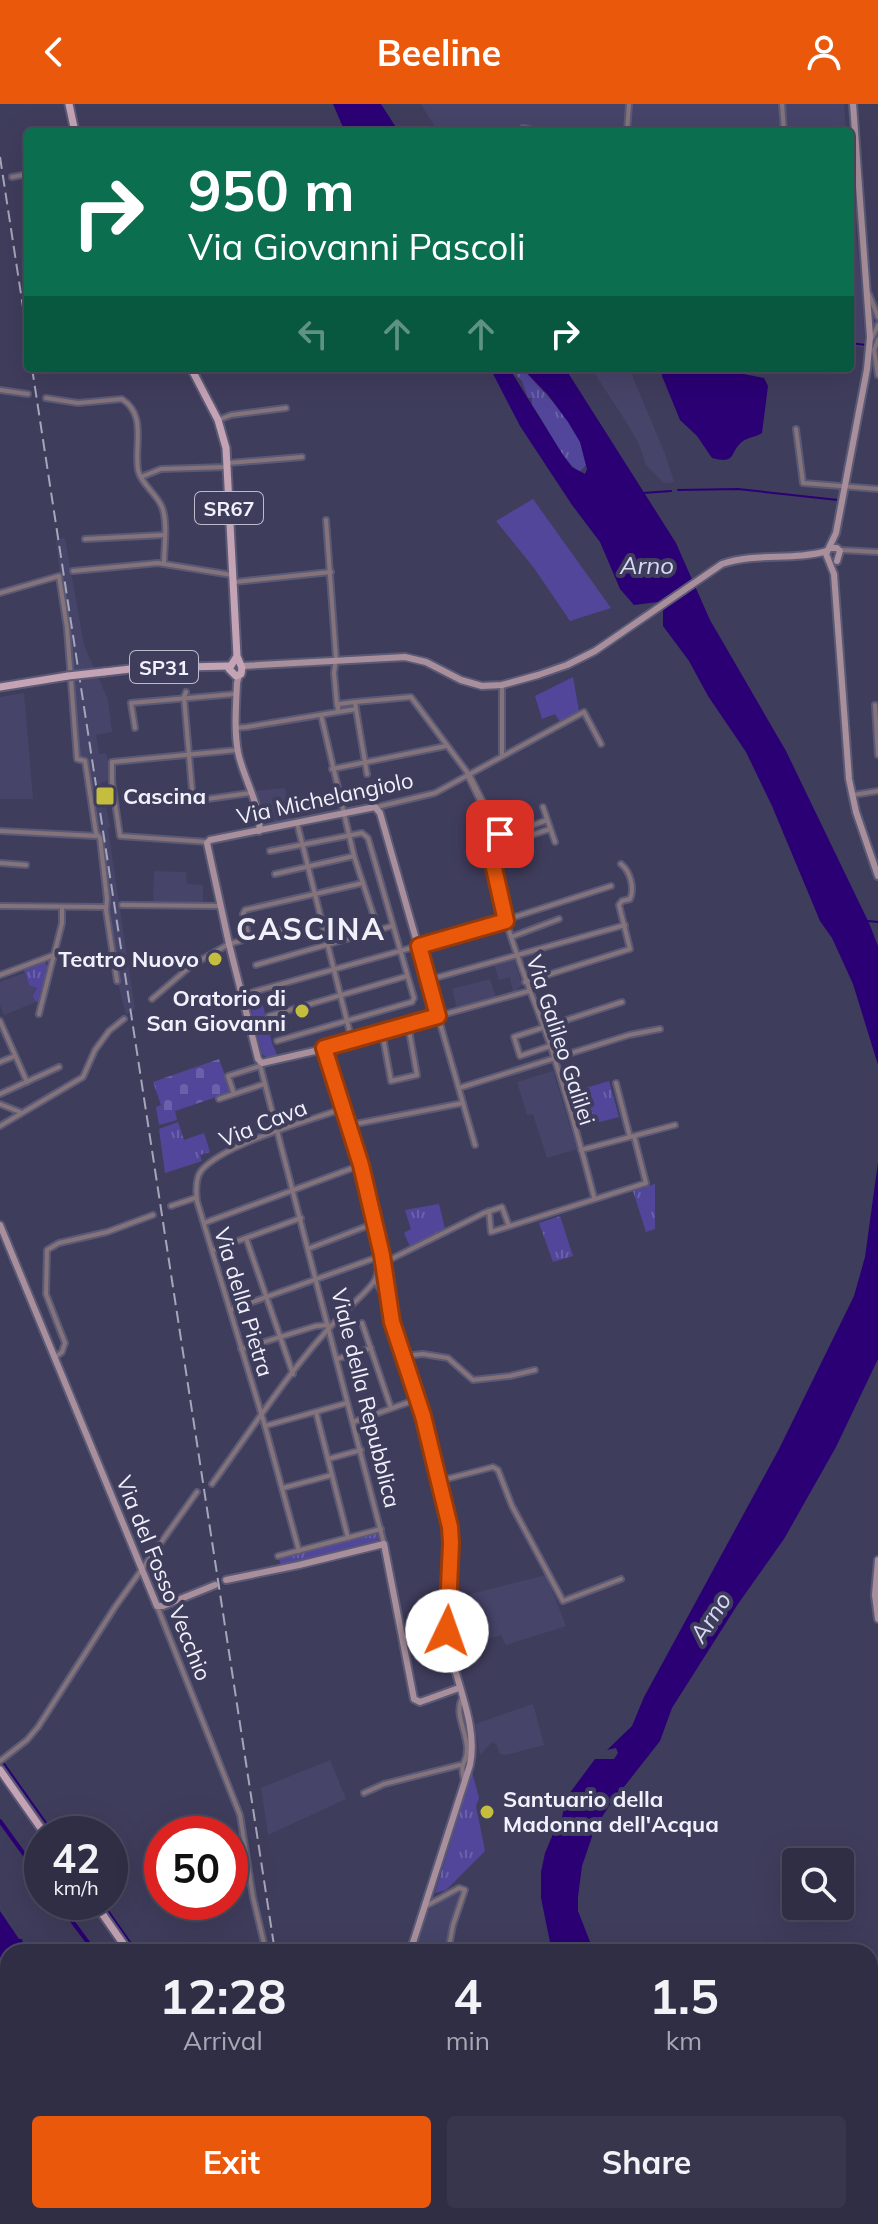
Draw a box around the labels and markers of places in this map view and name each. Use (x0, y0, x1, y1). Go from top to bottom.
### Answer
place label: Cascina (123, 782, 206, 810)
marker: Cascina (94, 785, 116, 807)
pin (466, 800, 534, 868)
place label: Teatro Nuovo (58, 945, 199, 973)
marker: Teatro Nuovo (206, 950, 224, 968)
place label: Oratorio di San Giovanni (146, 984, 286, 1037)
marker: Oratorio di San Giovanni (293, 1002, 311, 1020)
place label: Santuario della Madonna dell'Acqua (503, 1785, 719, 1838)
marker: Santuario della Madonna dell'Acqua (478, 1803, 496, 1821)

